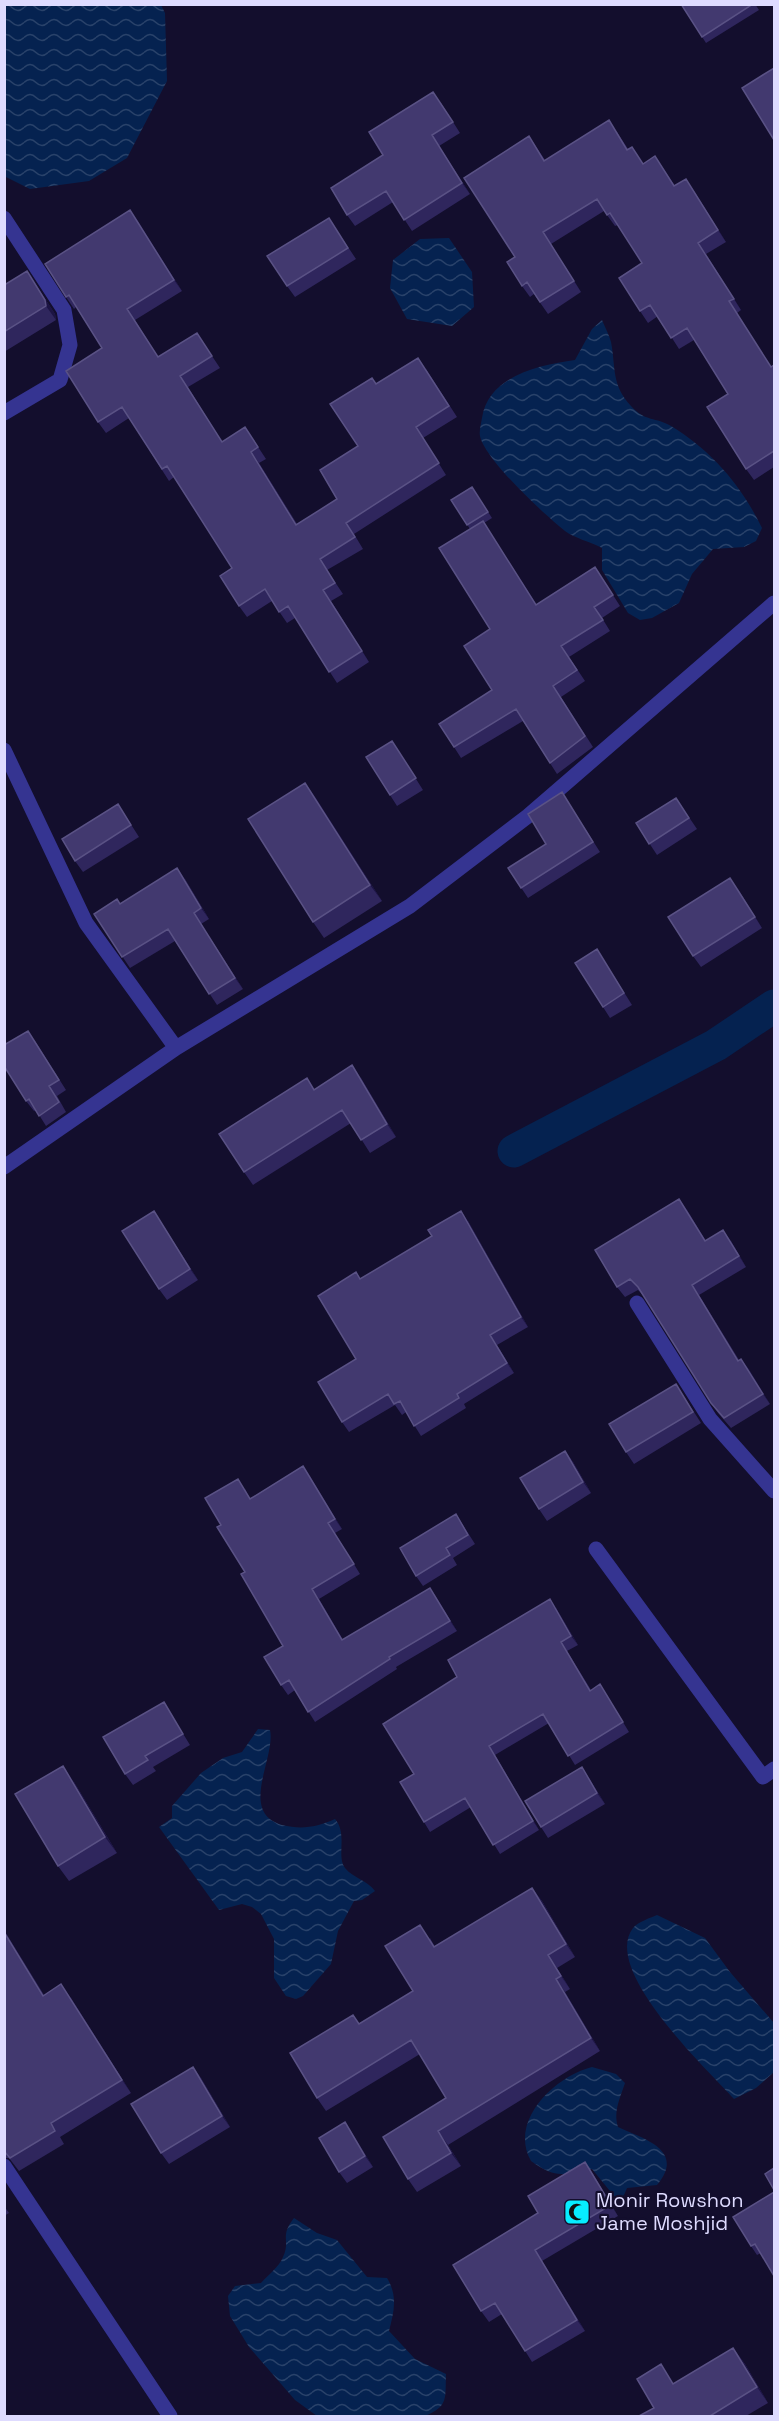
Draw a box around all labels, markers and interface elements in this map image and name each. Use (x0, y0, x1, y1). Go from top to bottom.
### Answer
place label: Monir Rowshon Jame Moshjid (596, 2187, 744, 2236)
mosque icon: Monir Rowshon Jame Moshjid (562, 2197, 592, 2227)

